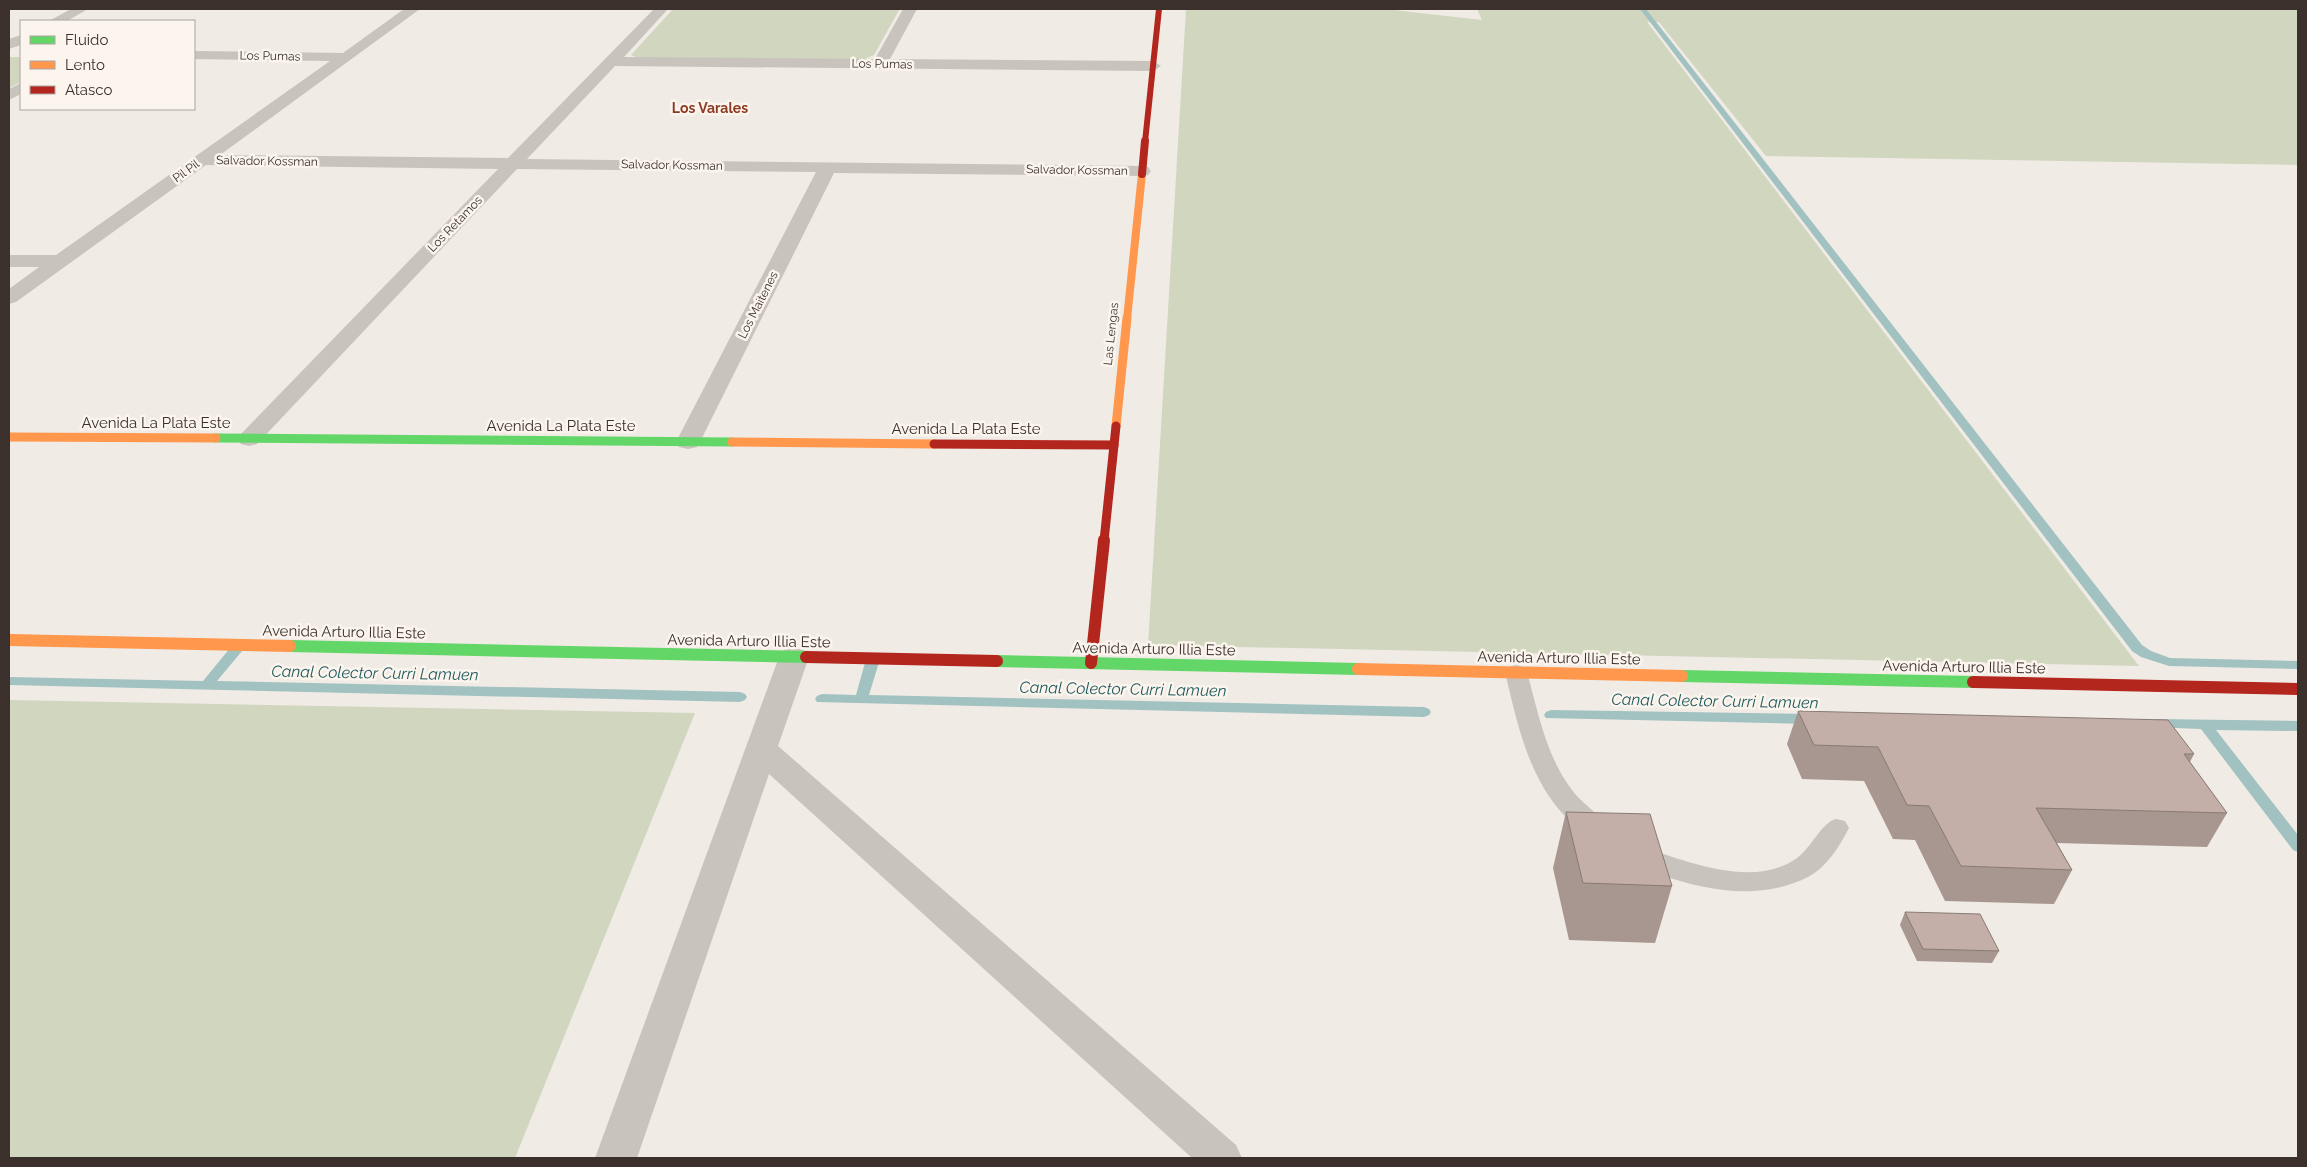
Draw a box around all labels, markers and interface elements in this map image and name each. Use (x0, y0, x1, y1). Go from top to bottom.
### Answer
legend (20, 20, 195, 110)
text: Fluido (65, 31, 108, 49)
street label: Los Pumas (239, 48, 301, 64)
text: Lento (65, 56, 105, 74)
street label: Los Pumas (851, 56, 913, 72)
text: Atasco (65, 81, 112, 99)
district label: Los Varales (672, 100, 748, 116)
street label: Salvador Kossman (216, 153, 318, 169)
street label: Pil Pil (170, 156, 203, 185)
street label: Salvador Kossman (621, 157, 723, 173)
street label: Salvador Kossman (1026, 162, 1128, 178)
street label: Los Retamos (425, 193, 485, 255)
street label: Los Maitenes (735, 269, 781, 341)
street label: Las Lengas (1101, 302, 1121, 366)
street label: Avenida La Plata Este (82, 414, 231, 432)
street label: Avenida La Plata Este (487, 417, 636, 435)
street label: Avenida La Plata Este (892, 420, 1041, 438)
street label: Avenida Arturo Illia Este (262, 622, 426, 642)
street label: Avenida Arturo Illia Este (667, 631, 831, 651)
street label: Avenida Arturo Illia Este (1072, 639, 1236, 659)
street label: Avenida Arturo Illia Este (1477, 648, 1641, 668)
street label: Avenida Arturo Illia Este (1882, 657, 2046, 677)
water label: Canal Colector Curri Lamuen (271, 662, 479, 684)
water label: Canal Colector Curri Lamuen (1019, 678, 1227, 700)
water label: Canal Colector Curri Lamuen (1611, 690, 1819, 712)

